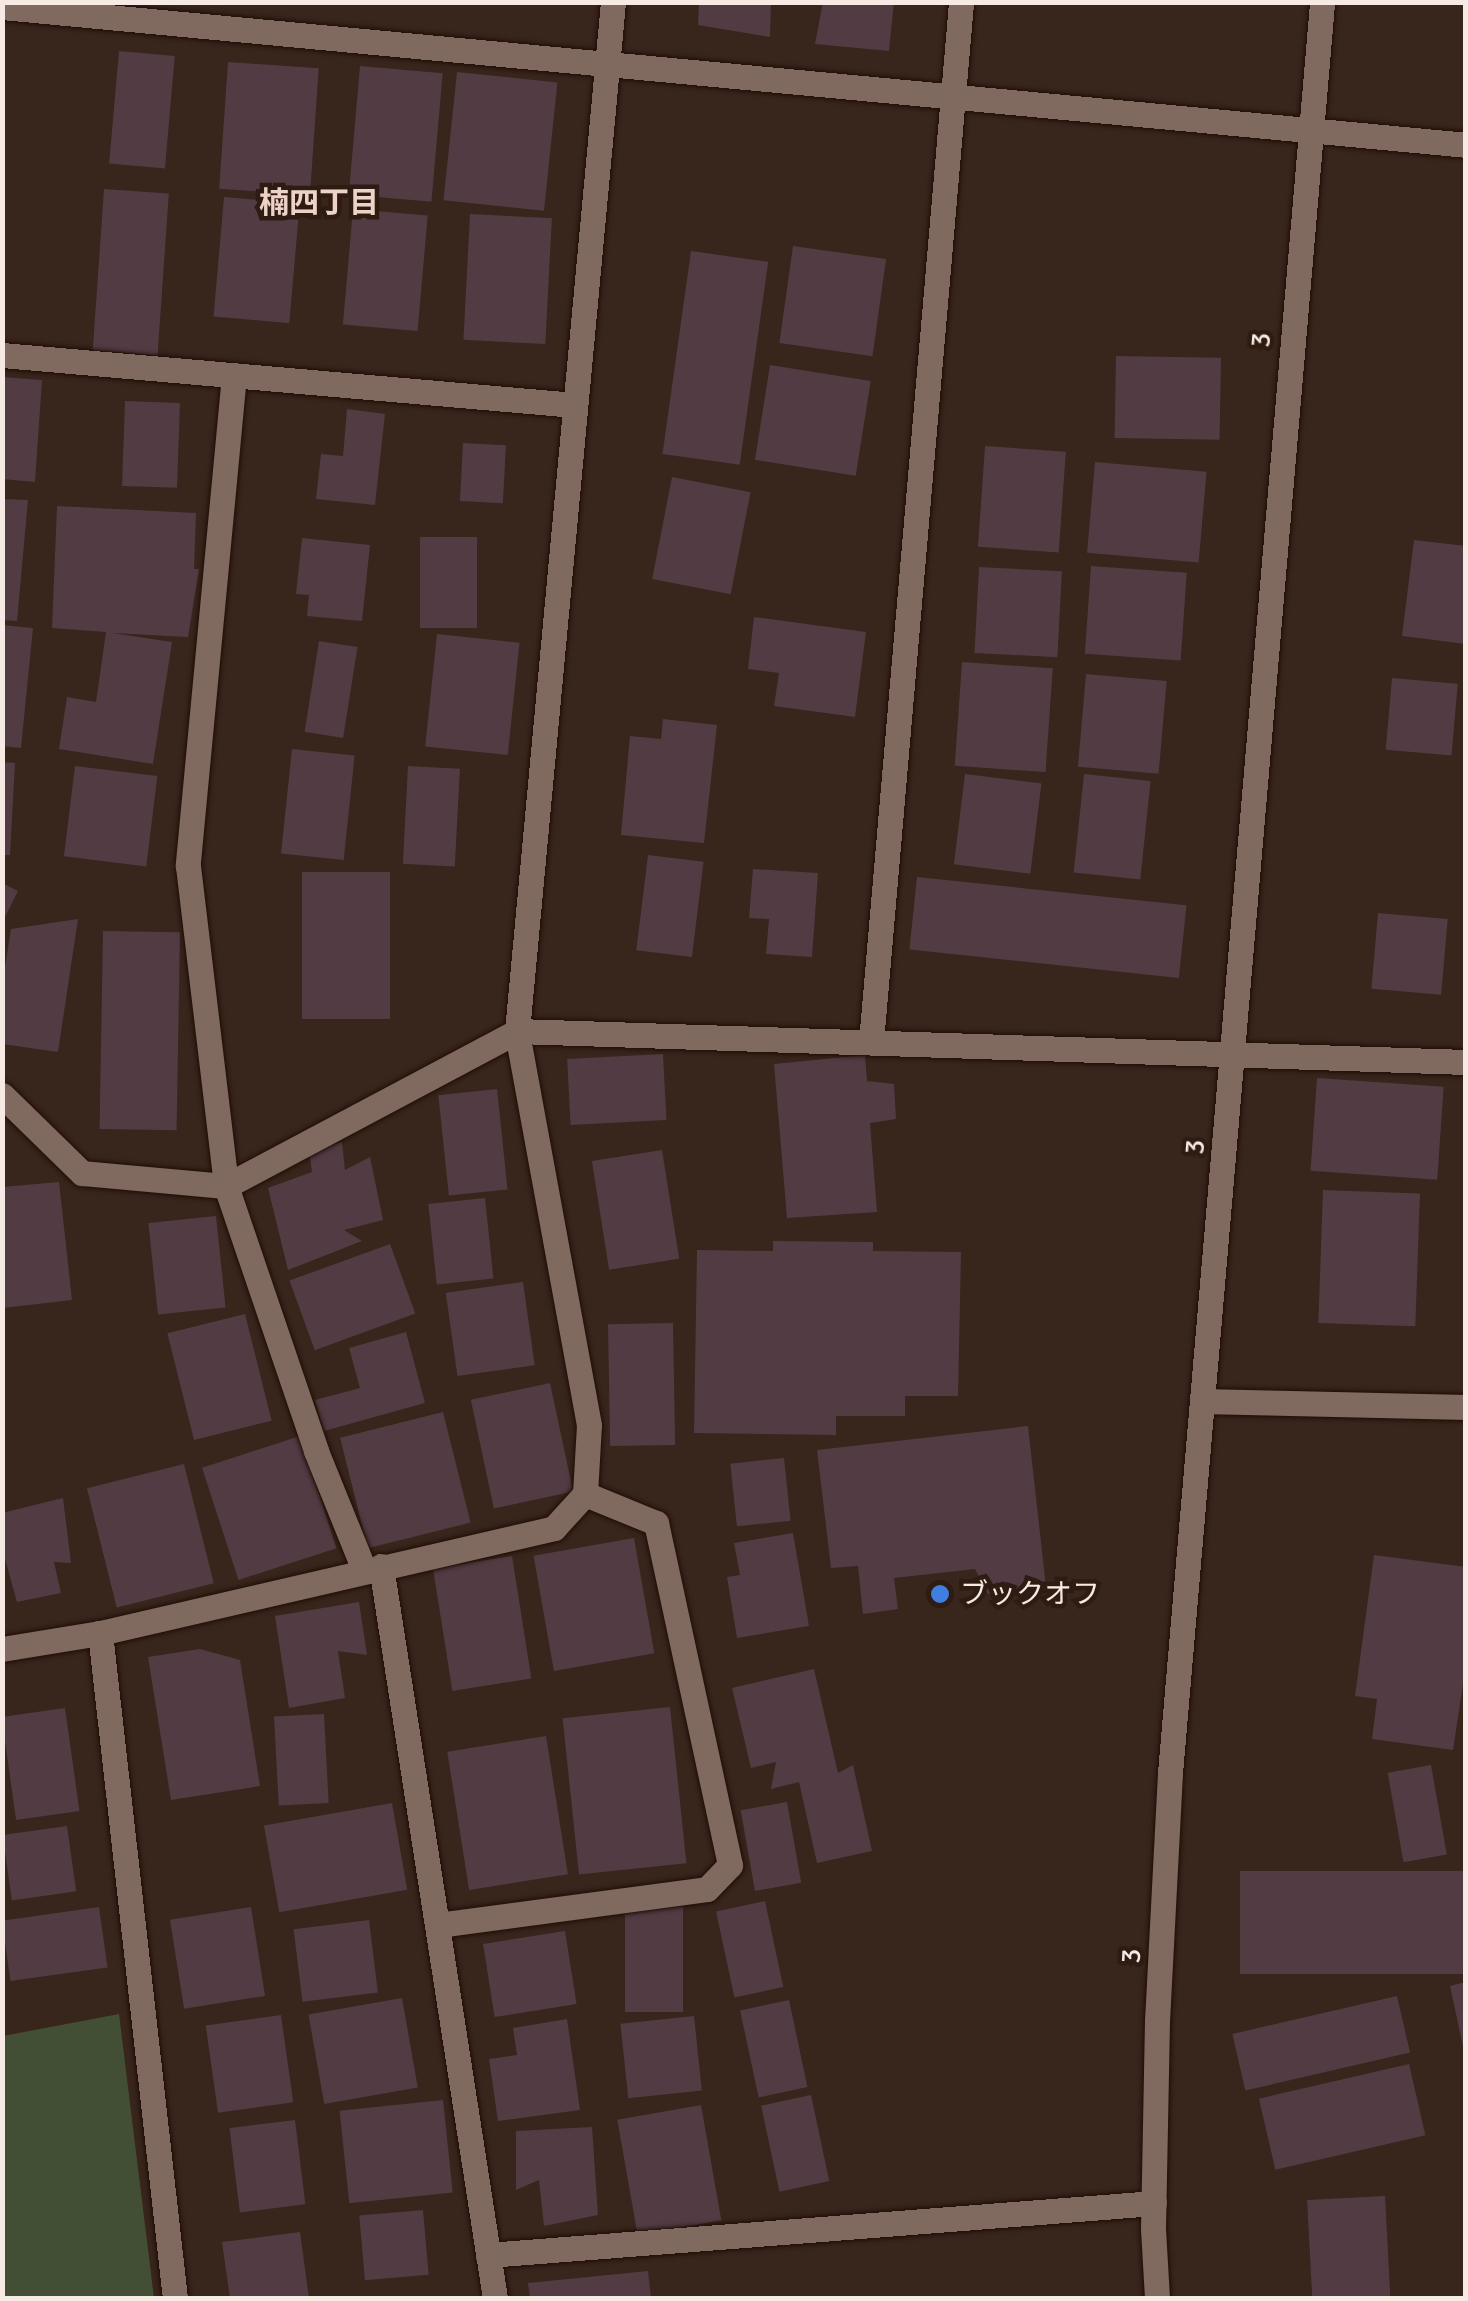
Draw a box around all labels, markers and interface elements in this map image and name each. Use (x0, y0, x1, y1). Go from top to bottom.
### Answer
district label: 楠四丁目 (259, 186, 379, 222)
street label: 3 (1244, 331, 1278, 349)
street label: 3 (1178, 1138, 1212, 1156)
place label: ブックオフ (960, 1577, 1100, 1611)
marker: ブックオフ (929, 1583, 951, 1605)
street label: 3 (1114, 1948, 1148, 1964)

